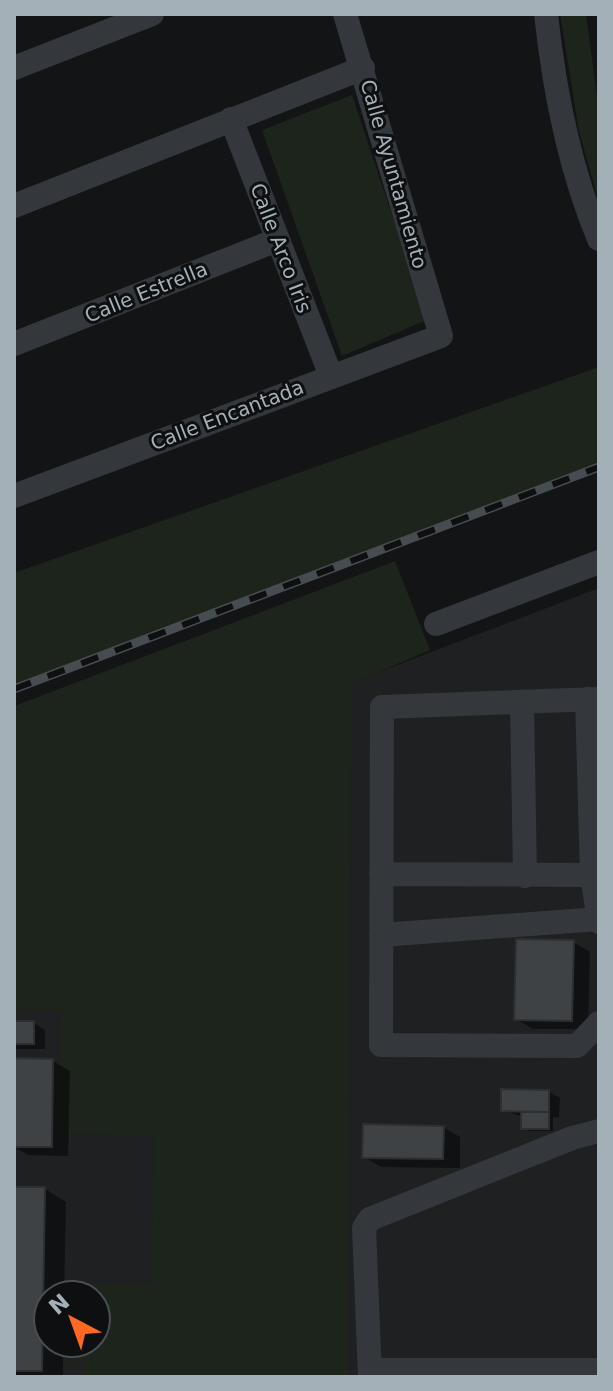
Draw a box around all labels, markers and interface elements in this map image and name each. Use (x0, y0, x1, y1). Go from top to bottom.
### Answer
street label: Calle Ayuntamiento (355, 77, 433, 271)
street label: Calle Arco Iris (245, 180, 317, 316)
street label: Calle Estrella (81, 256, 211, 328)
street label: Calle Encantada (147, 375, 307, 455)
north arrow (32, 1279, 112, 1359)
text: N (44, 1289, 74, 1320)

